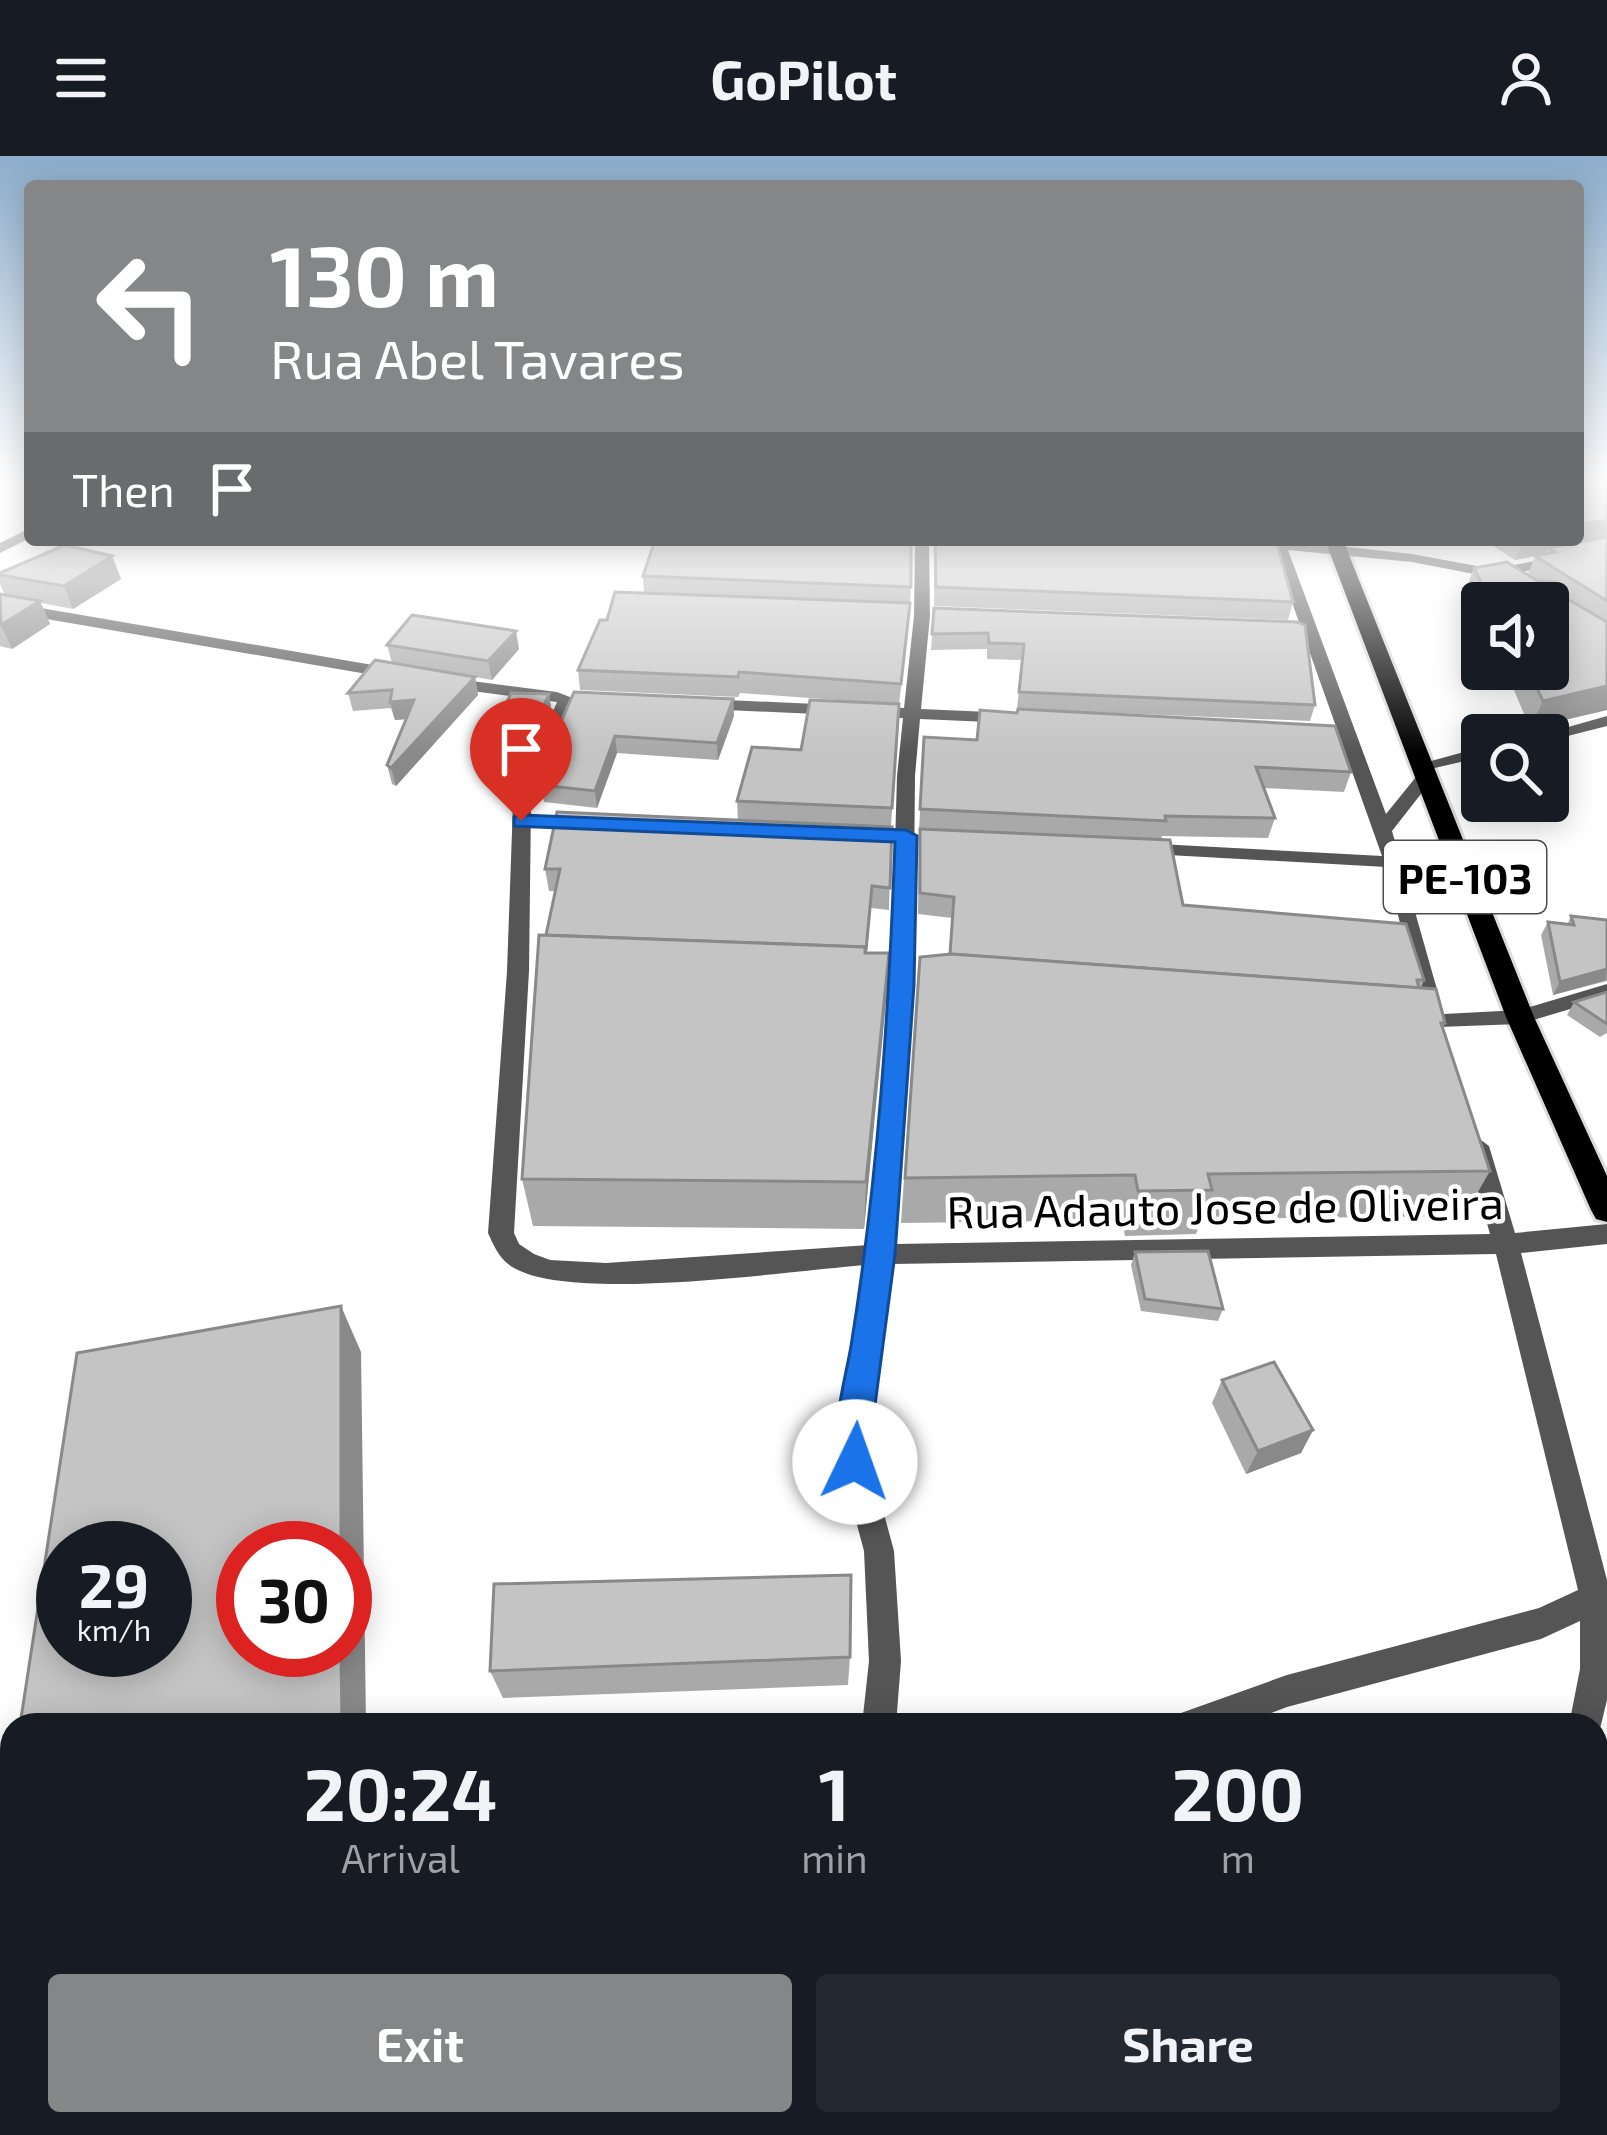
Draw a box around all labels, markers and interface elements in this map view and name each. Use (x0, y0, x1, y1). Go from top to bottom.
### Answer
icon: menu (48, 45, 114, 111)
icon: person (1493, 45, 1559, 111)
text: GoPilot (710, 46, 897, 111)
text: 130 m (270, 223, 499, 324)
icon: left (72, 228, 228, 384)
text: Rua Abel Tavares (270, 325, 685, 390)
icon: arrive (199, 456, 265, 522)
text: Then (72, 462, 175, 516)
map controls (1461, 582, 1569, 822)
button: sound (1461, 582, 1569, 690)
pin (470, 698, 572, 821)
button: search (1461, 714, 1569, 822)
icon: arrive (488, 716, 554, 782)
road number: PE-103 (1384, 841, 1546, 913)
street label: Rua Adauto Jose de Oliveira (946, 1174, 1504, 1238)
position arrow (792, 1399, 918, 1525)
speed limit sign: 30 (216, 1521, 372, 1677)
text: 29 (79, 1548, 149, 1620)
text: km/h (77, 1611, 151, 1647)
text: 20:24 (304, 1749, 497, 1835)
text: 1 (819, 1749, 850, 1835)
text: 200 (1171, 1749, 1304, 1835)
text: Arrival (341, 1834, 460, 1881)
text: min (801, 1834, 868, 1881)
text: m (1221, 1834, 1255, 1881)
button: Exit (48, 1974, 792, 2112)
button: Share (816, 1974, 1560, 2112)

